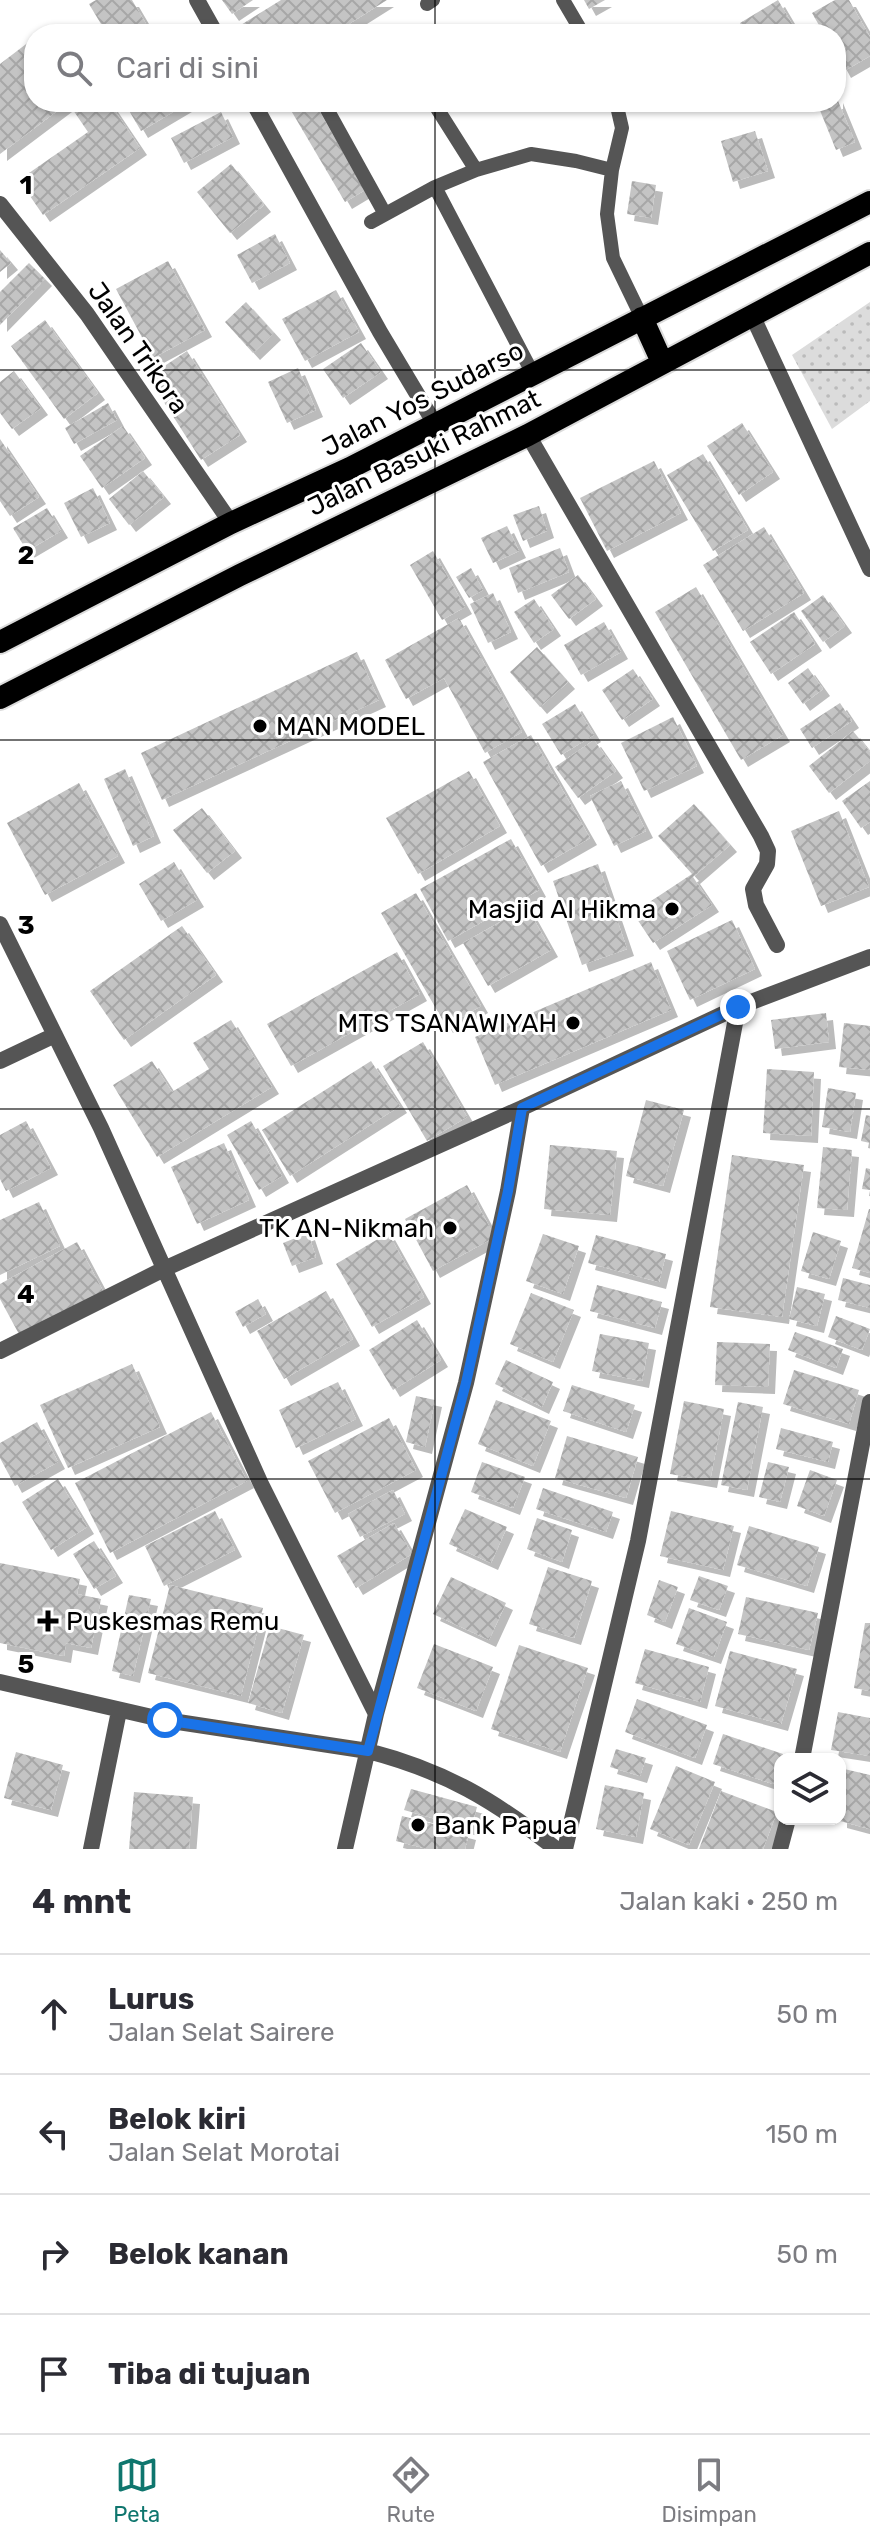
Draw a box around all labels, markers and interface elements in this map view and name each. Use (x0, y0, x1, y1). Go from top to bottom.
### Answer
search box (24, 24, 846, 112)
icon: search (52, 46, 96, 90)
text: Cari di sini (116, 50, 259, 86)
text: 1 (20, 170, 32, 201)
street label: Jalan Trikora (81, 276, 195, 420)
street label: Jalan Yos Sudarso (317, 335, 529, 463)
street label: Jalan Basuki Rahmat (303, 383, 545, 523)
text: 2 (18, 540, 34, 571)
place label: MAN MODEL (276, 711, 425, 742)
marker: MAN MODEL (251, 717, 269, 735)
place label: Masjid Al Hikma (468, 894, 656, 925)
marker: Masjid Al Hikma (663, 900, 681, 918)
text: 3 (17, 910, 35, 941)
route end (720, 989, 756, 1025)
place label: MTS TSANAWIYAH (338, 1008, 557, 1039)
marker: MTS TSANAWIYAH (564, 1014, 582, 1032)
place label: TK AN-Nikmah (259, 1213, 434, 1244)
marker: TK AN-Nikmah (441, 1219, 459, 1237)
text: 4 (17, 1279, 35, 1310)
place label: Puskesmas Remu (66, 1606, 280, 1637)
marker: Puskesmas Remu (37, 1610, 59, 1632)
text: 5 (18, 1649, 34, 1680)
route start (147, 1702, 183, 1738)
map controls (774, 1753, 846, 1825)
button: layers (774, 1753, 846, 1825)
place label: Bank Papua (434, 1810, 577, 1841)
marker: Bank Papua (409, 1816, 427, 1834)
text: 4 mnt (32, 1881, 131, 1922)
text: Jalan kaki · 250 m (619, 1886, 838, 1917)
text: Lurus (108, 1981, 194, 2017)
icon: ahead (32, 1992, 76, 2036)
text: 50 m (777, 1999, 838, 2030)
text: Jalan Selat Sairere (108, 2017, 335, 2048)
text: Belok kiri (108, 2101, 246, 2137)
icon: left (32, 2112, 76, 2156)
text: 150 m (765, 2119, 838, 2150)
text: Jalan Selat Morotai (108, 2137, 340, 2168)
icon: right (32, 2232, 76, 2276)
text: Belok kanan (108, 2236, 289, 2272)
text: 50 m (777, 2239, 838, 2270)
icon: arrive (32, 2352, 76, 2396)
text: Tiba di tujuan (108, 2356, 310, 2392)
tab: Peta (113, 2453, 160, 2528)
tab: Rute (387, 2453, 435, 2528)
tab: Disimpan (662, 2453, 757, 2528)

